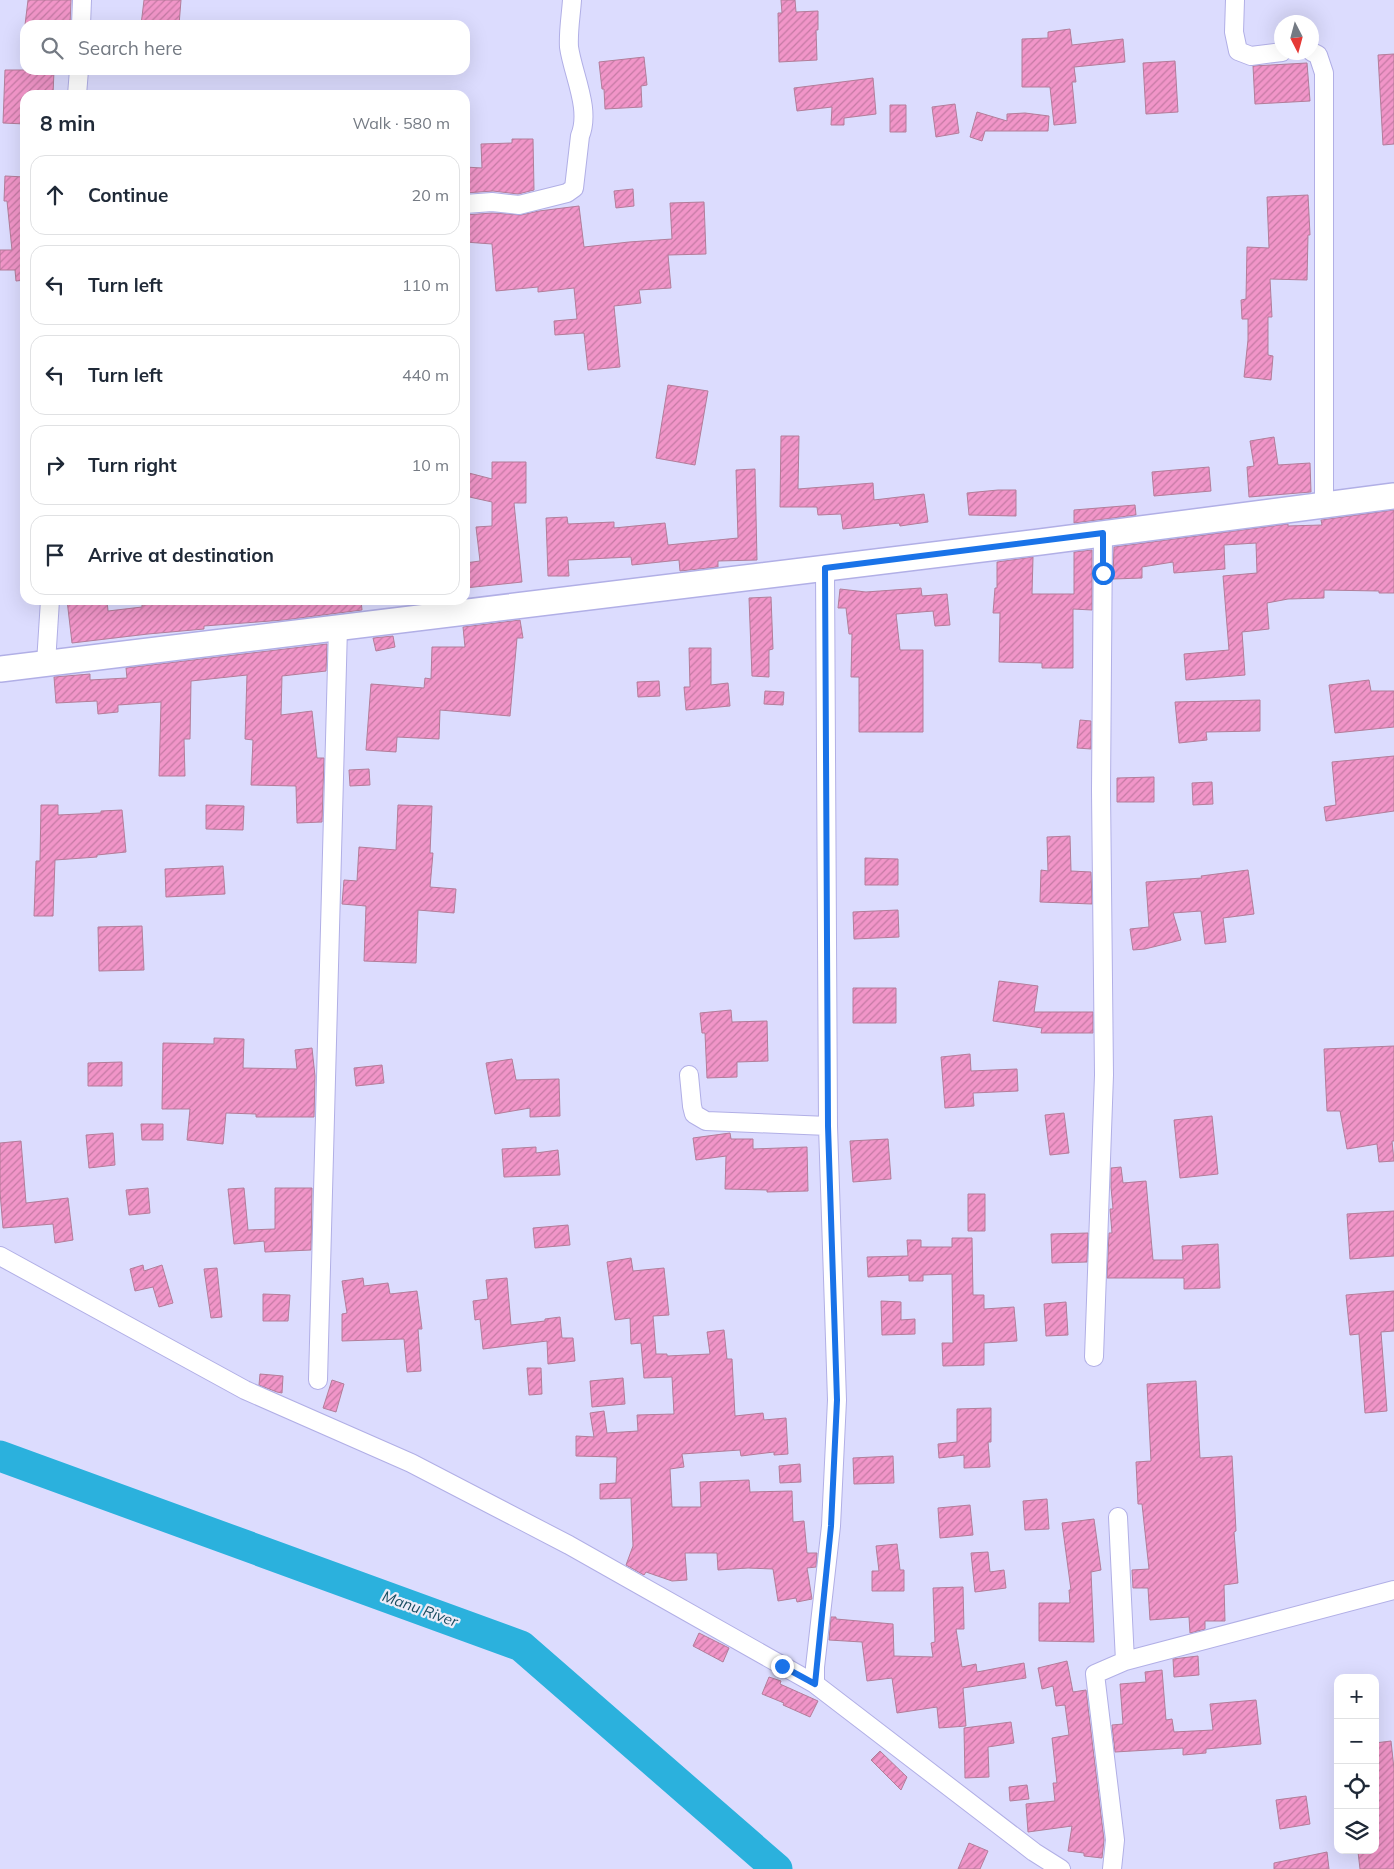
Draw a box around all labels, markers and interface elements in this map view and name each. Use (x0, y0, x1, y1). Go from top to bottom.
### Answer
north arrow (1274, 15, 1319, 60)
search box (20, 20, 470, 75)
icon: search (38, 34, 66, 62)
text: Search here (78, 36, 182, 60)
text: 8 min (40, 110, 95, 136)
text: Walk · 580 m (352, 113, 450, 133)
icon: ahead (41, 181, 69, 209)
text: Continue (88, 183, 168, 207)
text: 20 m (412, 185, 449, 205)
icon: left (41, 271, 69, 299)
text: Turn left (88, 273, 163, 297)
text: 110 m (402, 275, 449, 295)
icon: left (41, 361, 69, 389)
text: Turn left (88, 363, 163, 387)
text: 440 m (402, 365, 449, 385)
icon: right (41, 451, 69, 479)
text: Turn right (88, 453, 177, 477)
text: 10 m (412, 455, 449, 475)
icon: arrive (41, 541, 69, 569)
text: Arrive at destination (88, 543, 274, 567)
route start (1092, 562, 1115, 585)
water label: Manu River (380, 1586, 461, 1631)
route end (771, 1655, 794, 1678)
map controls (1334, 1674, 1379, 1854)
button: + (1334, 1674, 1379, 1719)
button: − (1334, 1719, 1379, 1764)
button: locate (1334, 1764, 1379, 1809)
button: layers (1334, 1809, 1379, 1854)

